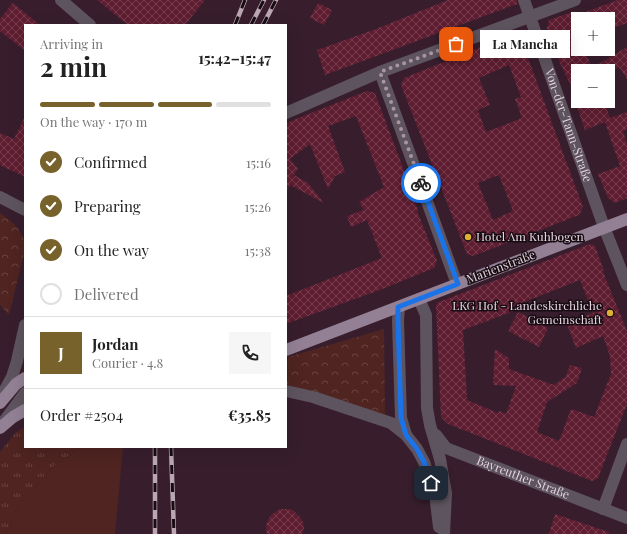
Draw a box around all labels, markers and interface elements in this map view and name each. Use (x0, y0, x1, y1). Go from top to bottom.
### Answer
map controls (571, 12, 615, 108)
button: + (571, 12, 615, 56)
pin (439, 27, 473, 61)
callout: La Mancha (480, 30, 570, 58)
icon: bag (445, 33, 467, 55)
text: Arriving in (40, 35, 103, 52)
text: La Mancha (492, 35, 558, 52)
text: 15:42–15:47 (198, 48, 271, 68)
text: 2 min (40, 49, 107, 84)
button: − (571, 64, 615, 108)
street label: Von-der-Tann-Straße (541, 65, 597, 184)
text: On the way · 170 m (40, 113, 147, 130)
icon: check (40, 151, 62, 173)
text: Confirmed (74, 152, 147, 172)
text: 15:16 (246, 154, 271, 171)
courier (401, 163, 441, 203)
icon: bike (410, 172, 432, 194)
icon: check (40, 195, 62, 217)
text: Preparing (74, 196, 141, 216)
text: 15:26 (245, 198, 271, 215)
place label: Hotel Am Kuhbogen (476, 228, 584, 244)
marker: Hotel Am Kuhbogen (463, 232, 473, 242)
icon: check (40, 239, 62, 261)
text: On the way (74, 240, 149, 260)
text: 15:38 (245, 242, 271, 259)
street label: Marienstraße (464, 246, 537, 287)
text: Delivered (74, 284, 139, 304)
place label: LKG Hof - Landeskirchliche Gemeinschaft (452, 297, 603, 327)
marker: LKG Hof - Landeskirchliche Gemeinschaft (605, 308, 615, 318)
button: phone (229, 332, 271, 374)
text: Jordan (92, 334, 138, 354)
text: J (58, 343, 64, 363)
text: Courier · 4.8 (92, 354, 163, 371)
text: Order #2504 (40, 405, 123, 425)
text: €35.85 (228, 405, 271, 425)
street label: Bayreuther Straße (475, 452, 572, 502)
pin (414, 466, 448, 500)
icon: home (420, 472, 442, 494)

